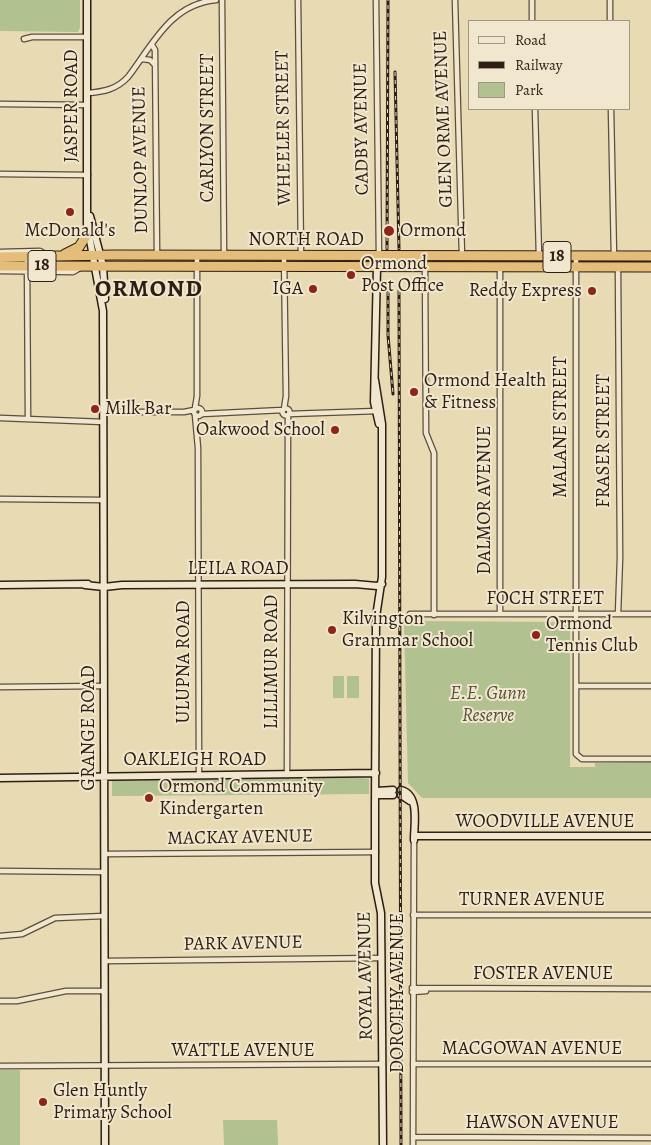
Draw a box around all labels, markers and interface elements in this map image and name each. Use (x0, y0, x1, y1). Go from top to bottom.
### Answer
legend (468, 20, 631, 110)
street label: GLEN ORME AVENUE (430, 30, 458, 208)
text: Road (515, 30, 546, 50)
street label: JASPER ROAD (61, 49, 83, 163)
street label: WHEELER STREET (271, 50, 297, 206)
street label: CARLYON STREET (197, 54, 219, 202)
text: Railway (515, 55, 562, 75)
street label: CADBY AVENUE (349, 63, 375, 195)
text: Park (515, 80, 543, 100)
street label: DUNLOP AVENUE (128, 86, 154, 234)
marker: McDonald's (64, 206, 76, 218)
place label: McDonald's (24, 220, 116, 242)
place label: Ormond (400, 220, 466, 242)
marker: Ormond (382, 224, 396, 238)
street label: NORTH ROAD (248, 229, 364, 251)
road number: 18 (543, 242, 571, 272)
road number: 18 (28, 250, 56, 282)
place label: Ormond Post Office (361, 253, 444, 297)
marker: Ormond Post Office (345, 269, 357, 281)
district label: ORMOND (94, 276, 204, 304)
place label: IGA (272, 278, 303, 300)
place label: Reddy Express (469, 280, 582, 302)
marker: IGA (307, 283, 319, 295)
marker: Reddy Express (586, 285, 598, 297)
street label: MALANE STREET (550, 356, 572, 498)
place label: Ormond Health & Fitness (424, 370, 546, 414)
street label: FRASER STREET (593, 374, 615, 508)
marker: Ormond Health & Fitness (408, 386, 420, 398)
place label: Milk Bar (105, 398, 172, 420)
marker: Milk Bar (89, 403, 101, 415)
place label: Oakwood School (196, 419, 325, 441)
marker: Oakwood School (329, 424, 341, 436)
street label: DALMOR AVENUE (474, 425, 496, 575)
street label: LEILA ROAD (187, 558, 289, 580)
street label: FOCH STREET (486, 588, 604, 610)
street label: LILLIMUR ROAD (261, 595, 283, 729)
street label: ULUPNA ROAD (173, 600, 195, 724)
place label: Kilvington Grammar School (342, 608, 473, 652)
place label: Ormond Tennis Club (546, 613, 638, 657)
marker: Kilvington Grammar School (326, 624, 338, 636)
marker: Ormond Tennis Club (530, 629, 542, 641)
street label: GRANGE ROAD (78, 665, 100, 791)
park label: E.E. Gunn Reserve (450, 683, 526, 727)
street label: OAKLEIGH ROAD (124, 749, 266, 771)
place label: Ormond Community Kindergarten (159, 776, 322, 820)
marker: Ormond Community Kindergarten (143, 792, 155, 804)
street label: WOODVILLE AVENUE (455, 811, 635, 833)
street label: MACKAY AVENUE (167, 825, 313, 851)
street label: TURNER AVENUE (459, 889, 605, 911)
street label: ROYAL AVENUE (353, 911, 379, 1041)
street label: DOROTHY AVENUE (387, 913, 409, 1073)
street label: PARK AVENUE (183, 932, 303, 956)
street label: FOSTER AVENUE (473, 963, 613, 985)
street label: MACGOWAN AVENUE (442, 1038, 622, 1060)
street label: WATTLE AVENUE (171, 1040, 315, 1062)
place label: Glen Huntly Primary School (53, 1080, 172, 1124)
marker: Glen Huntly Primary School (37, 1096, 49, 1108)
street label: HAWSON AVENUE (465, 1112, 619, 1134)

